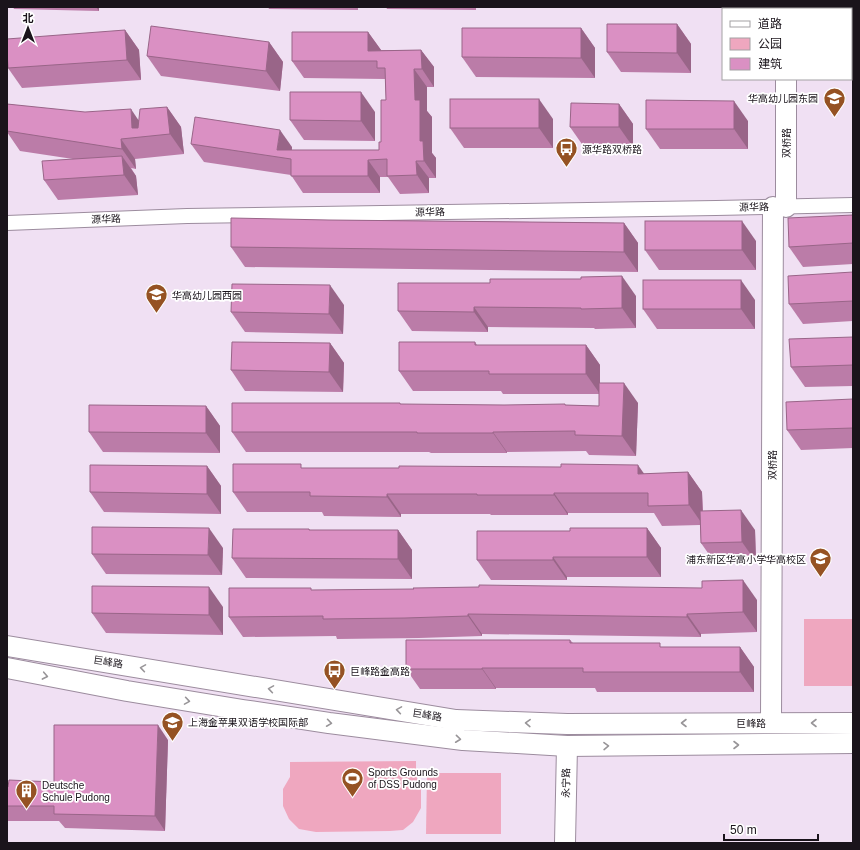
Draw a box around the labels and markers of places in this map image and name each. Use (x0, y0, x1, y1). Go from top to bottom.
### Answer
school or university icon: 华高幼儿园东园 (821, 85, 847, 118)
place label: 华高幼儿园东园 (748, 93, 818, 104)
bus stop icon: 源华路双桥路 (553, 136, 579, 169)
place label: 源华路双桥路 (582, 144, 642, 155)
school or university icon: 华高幼儿园西园 (144, 282, 170, 315)
place label: 华高幼儿园西园 (172, 290, 242, 301)
school or university icon: 浦东新区华高小学华高校区 (808, 546, 834, 579)
place label: 浦东新区华高小学华高校区 (686, 554, 806, 565)
bus stop icon: 巨峰路金高路 (321, 658, 347, 691)
place label: 巨峰路金高路 (350, 666, 410, 677)
school or university icon: 上海金苹果双语学校国际部 (160, 709, 186, 742)
place label: 上海金苹果双语学校国际部 (188, 717, 308, 728)
sports icon: Sports Grounds of DSS Pudong (339, 765, 365, 798)
place label: Sports Grounds of DSS Pudong (368, 767, 438, 790)
building icon: Deutsche Schule Pudong (14, 778, 40, 811)
place label: Deutsche Schule Pudong (42, 780, 110, 803)

